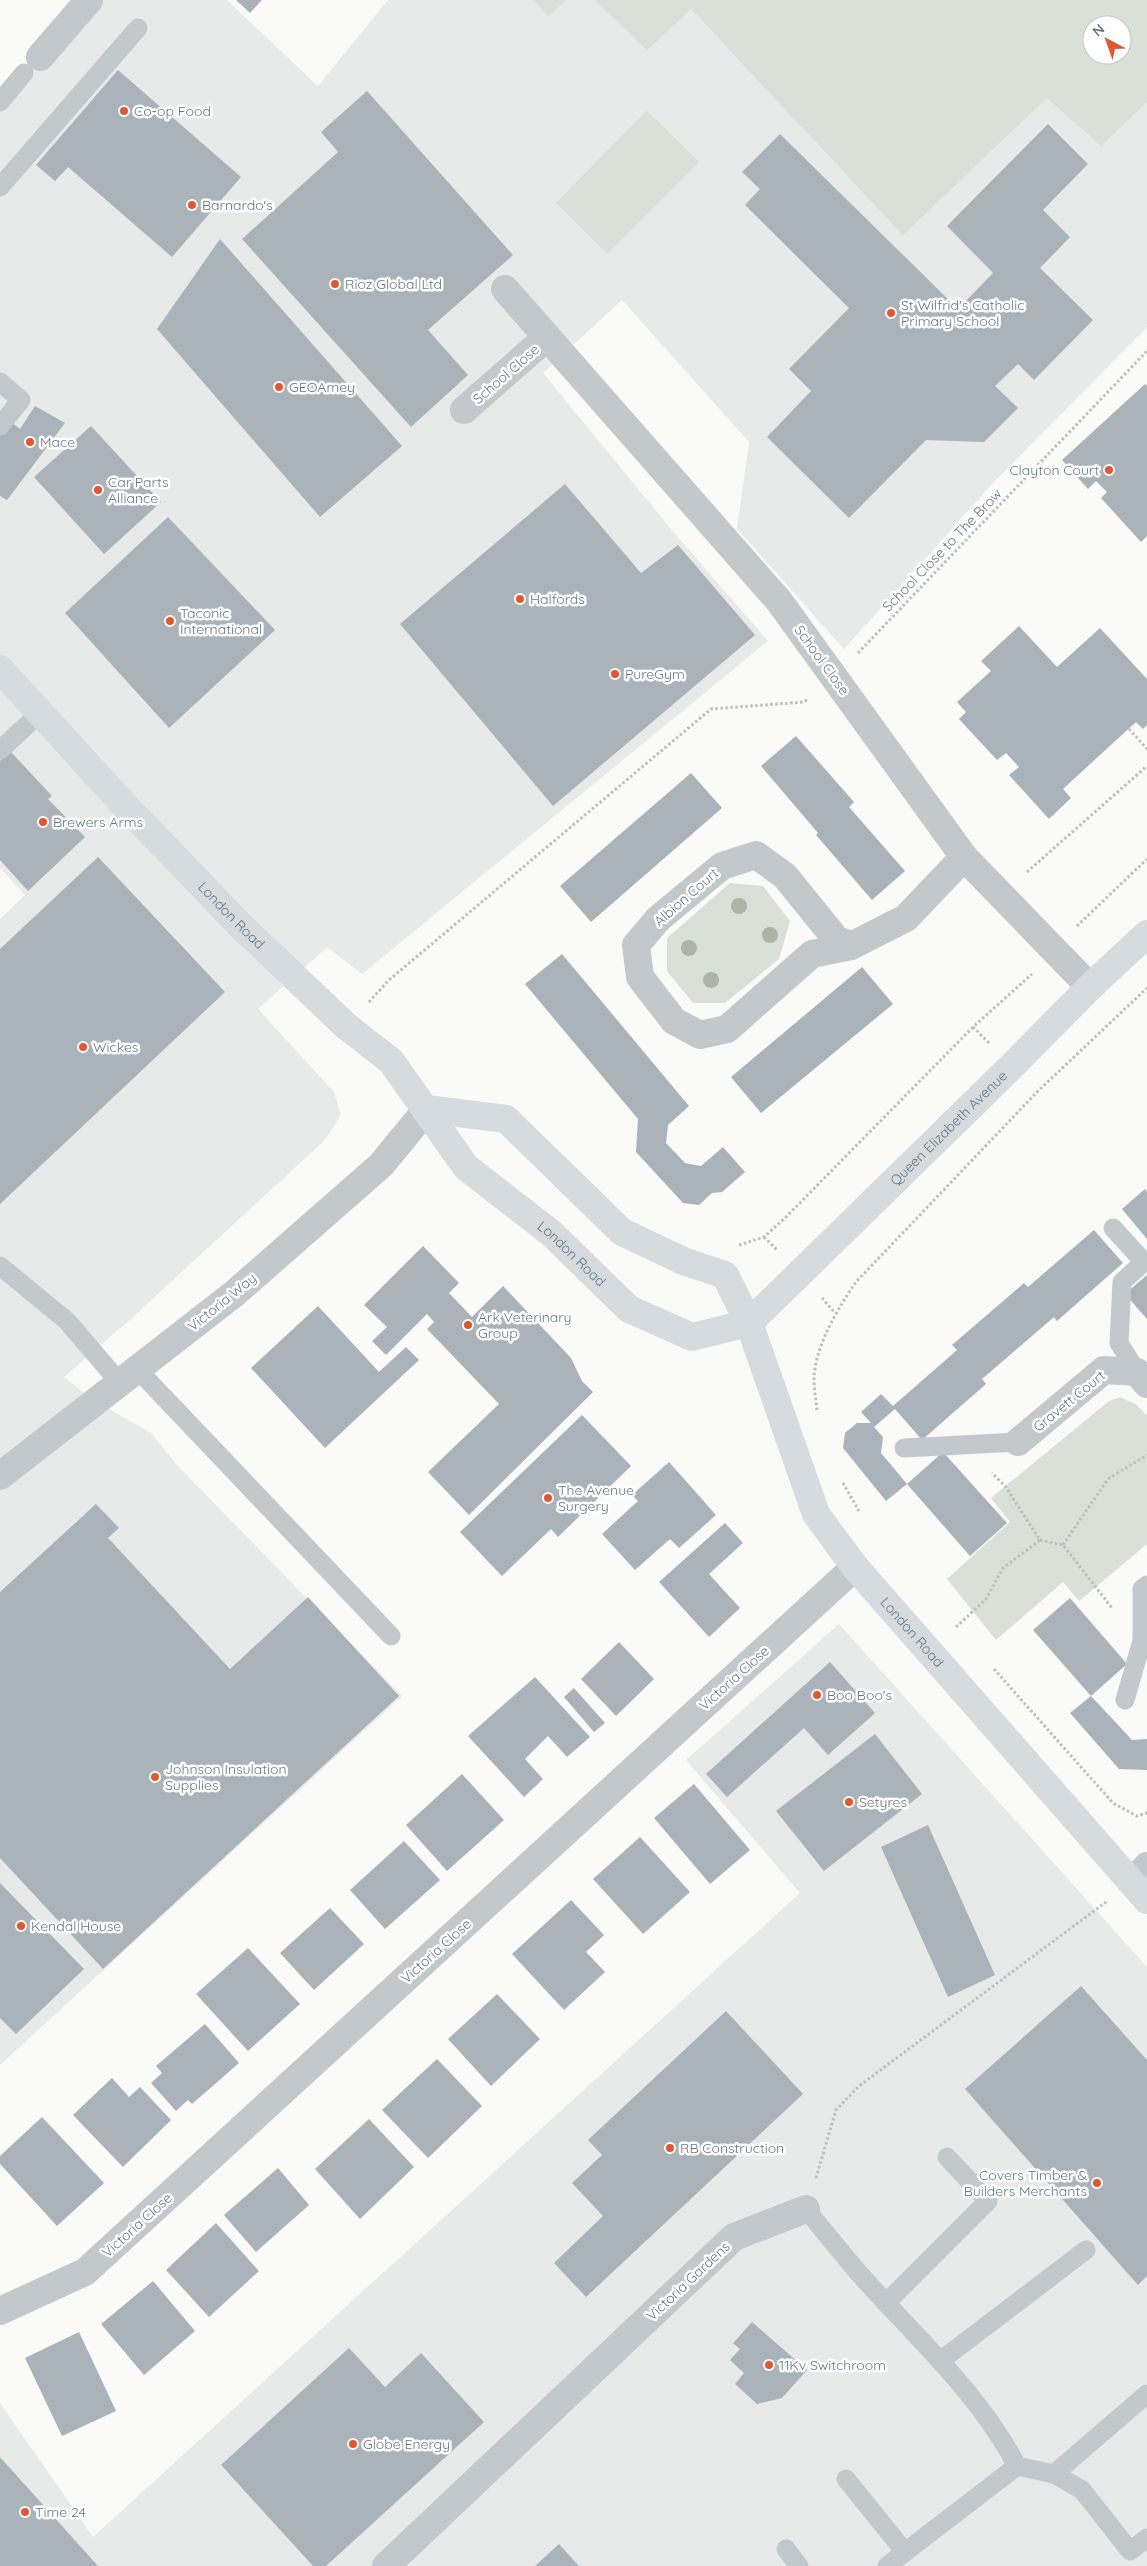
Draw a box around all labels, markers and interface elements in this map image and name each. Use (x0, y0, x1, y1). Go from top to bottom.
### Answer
north arrow (1082, 15, 1132, 65)
text: N (1089, 20, 1108, 40)
place label: Co-op Food (134, 102, 211, 120)
marker: Co-op Food (118, 105, 130, 117)
place label: Barnardo's (202, 196, 273, 214)
marker: Barnardo's (186, 199, 198, 211)
place label: Rioz Global Ltd (345, 275, 442, 293)
marker: Rioz Global Ltd (329, 278, 341, 290)
place label: St Wilfrid's Catholic Primary School (901, 296, 1024, 330)
marker: St Wilfrid's Catholic Primary School (885, 307, 897, 319)
street label: School Close (469, 340, 543, 408)
place label: GEOAmey (289, 378, 355, 396)
marker: GEOAmey (273, 381, 285, 393)
place label: Mace (40, 433, 75, 451)
marker: Mace (24, 436, 36, 448)
place label: Clayton Court (1009, 461, 1099, 479)
marker: Clayton Court (1103, 464, 1115, 476)
place label: Car Parts Alliance (108, 473, 169, 507)
marker: Car Parts Alliance (92, 484, 104, 496)
street label: School Close to The Brow (878, 484, 1006, 615)
place label: Halfords (530, 590, 585, 608)
marker: Halfords (514, 593, 526, 605)
place label: Taconic International (180, 604, 262, 638)
marker: Taconic International (164, 615, 176, 627)
street label: School Close (791, 621, 853, 699)
place label: PureGym (625, 665, 685, 683)
marker: PureGym (609, 668, 621, 680)
place label: Brewers Arms (53, 813, 143, 831)
marker: Brewers Arms (37, 816, 49, 828)
street label: Albion Court (650, 864, 722, 930)
street label: London Road (194, 878, 269, 953)
place label: Wickes (93, 1038, 138, 1056)
marker: Wickes (77, 1041, 89, 1053)
street label: Queen Elizabeth Avenue (886, 1067, 1011, 1189)
street label: London Road (534, 1217, 610, 1290)
street label: Victoria Way (184, 1269, 260, 1335)
place label: Ark Veterinary Group (478, 1308, 572, 1342)
marker: Ark Veterinary Group (462, 1319, 474, 1331)
street label: Gravett Court (1029, 1366, 1109, 1436)
place label: The Avenue Surgery (558, 1481, 634, 1515)
marker: The Avenue Surgery (542, 1492, 554, 1504)
street label: London Road (877, 1593, 948, 1671)
street label: Victoria Close (695, 1642, 773, 1714)
place label: Boo Boo's (827, 1686, 892, 1704)
marker: Boo Boo's (811, 1689, 823, 1701)
place label: Johnson Insulation Supplies (165, 1760, 287, 1794)
marker: Johnson Insulation Supplies (149, 1771, 161, 1783)
place label: Setyres (859, 1793, 907, 1811)
marker: Setyres (843, 1796, 855, 1808)
street label: Victoria Close (397, 1915, 475, 1987)
place label: Kendal House (31, 1917, 121, 1935)
marker: Kendal House (15, 1920, 27, 1932)
place label: RB Construction (680, 2139, 784, 2157)
marker: RB Construction (664, 2142, 676, 2154)
place label: Covers Timber & Builders Merchants (964, 2166, 1087, 2200)
marker: Covers Timber & Builders Merchants (1091, 2177, 1103, 2189)
street label: Victoria Close (98, 2189, 176, 2261)
street label: Victoria Gardens (642, 2238, 734, 2324)
place label: 11Kv Switchroom (779, 2356, 886, 2374)
marker: 11Kv Switchroom (763, 2359, 775, 2371)
place label: Globe Energy (363, 2435, 450, 2453)
marker: Globe Energy (347, 2438, 359, 2450)
place label: Time 24 (35, 2503, 86, 2521)
marker: Time 24 (19, 2506, 31, 2518)

